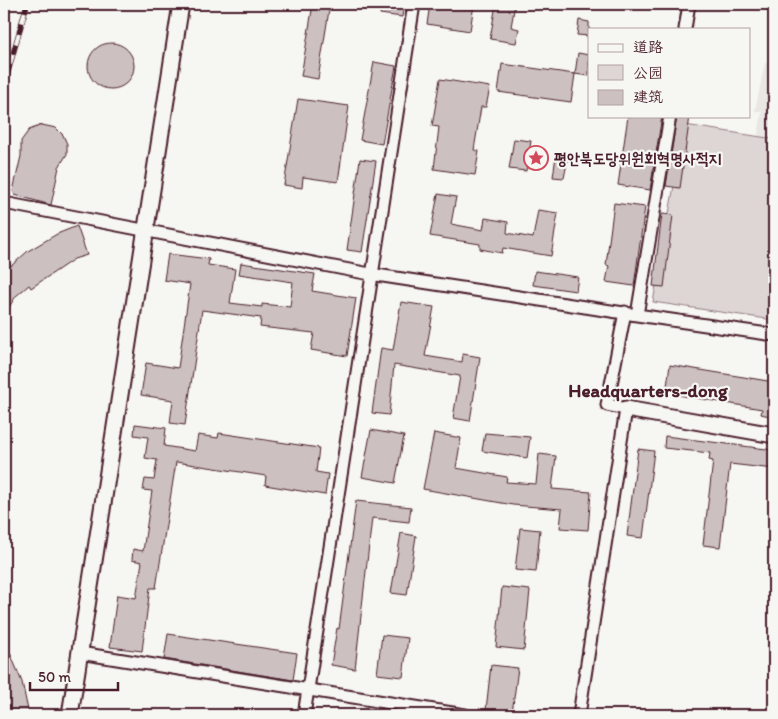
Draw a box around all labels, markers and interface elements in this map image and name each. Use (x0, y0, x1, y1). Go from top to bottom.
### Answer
legend (588, 28, 750, 118)
text: 道路 (633, 38, 663, 56)
text: 公园 (633, 64, 663, 82)
text: 建筑 (633, 88, 663, 106)
place icon: 평안북도당위원회혁명사적지 (523, 145, 549, 171)
place label: 평안북도당위원회혁명사적지 (554, 149, 722, 168)
district label: Headquarters-dong (568, 379, 729, 402)
scale bar (30, 659, 118, 691)
text: 50 m (38, 668, 71, 686)

